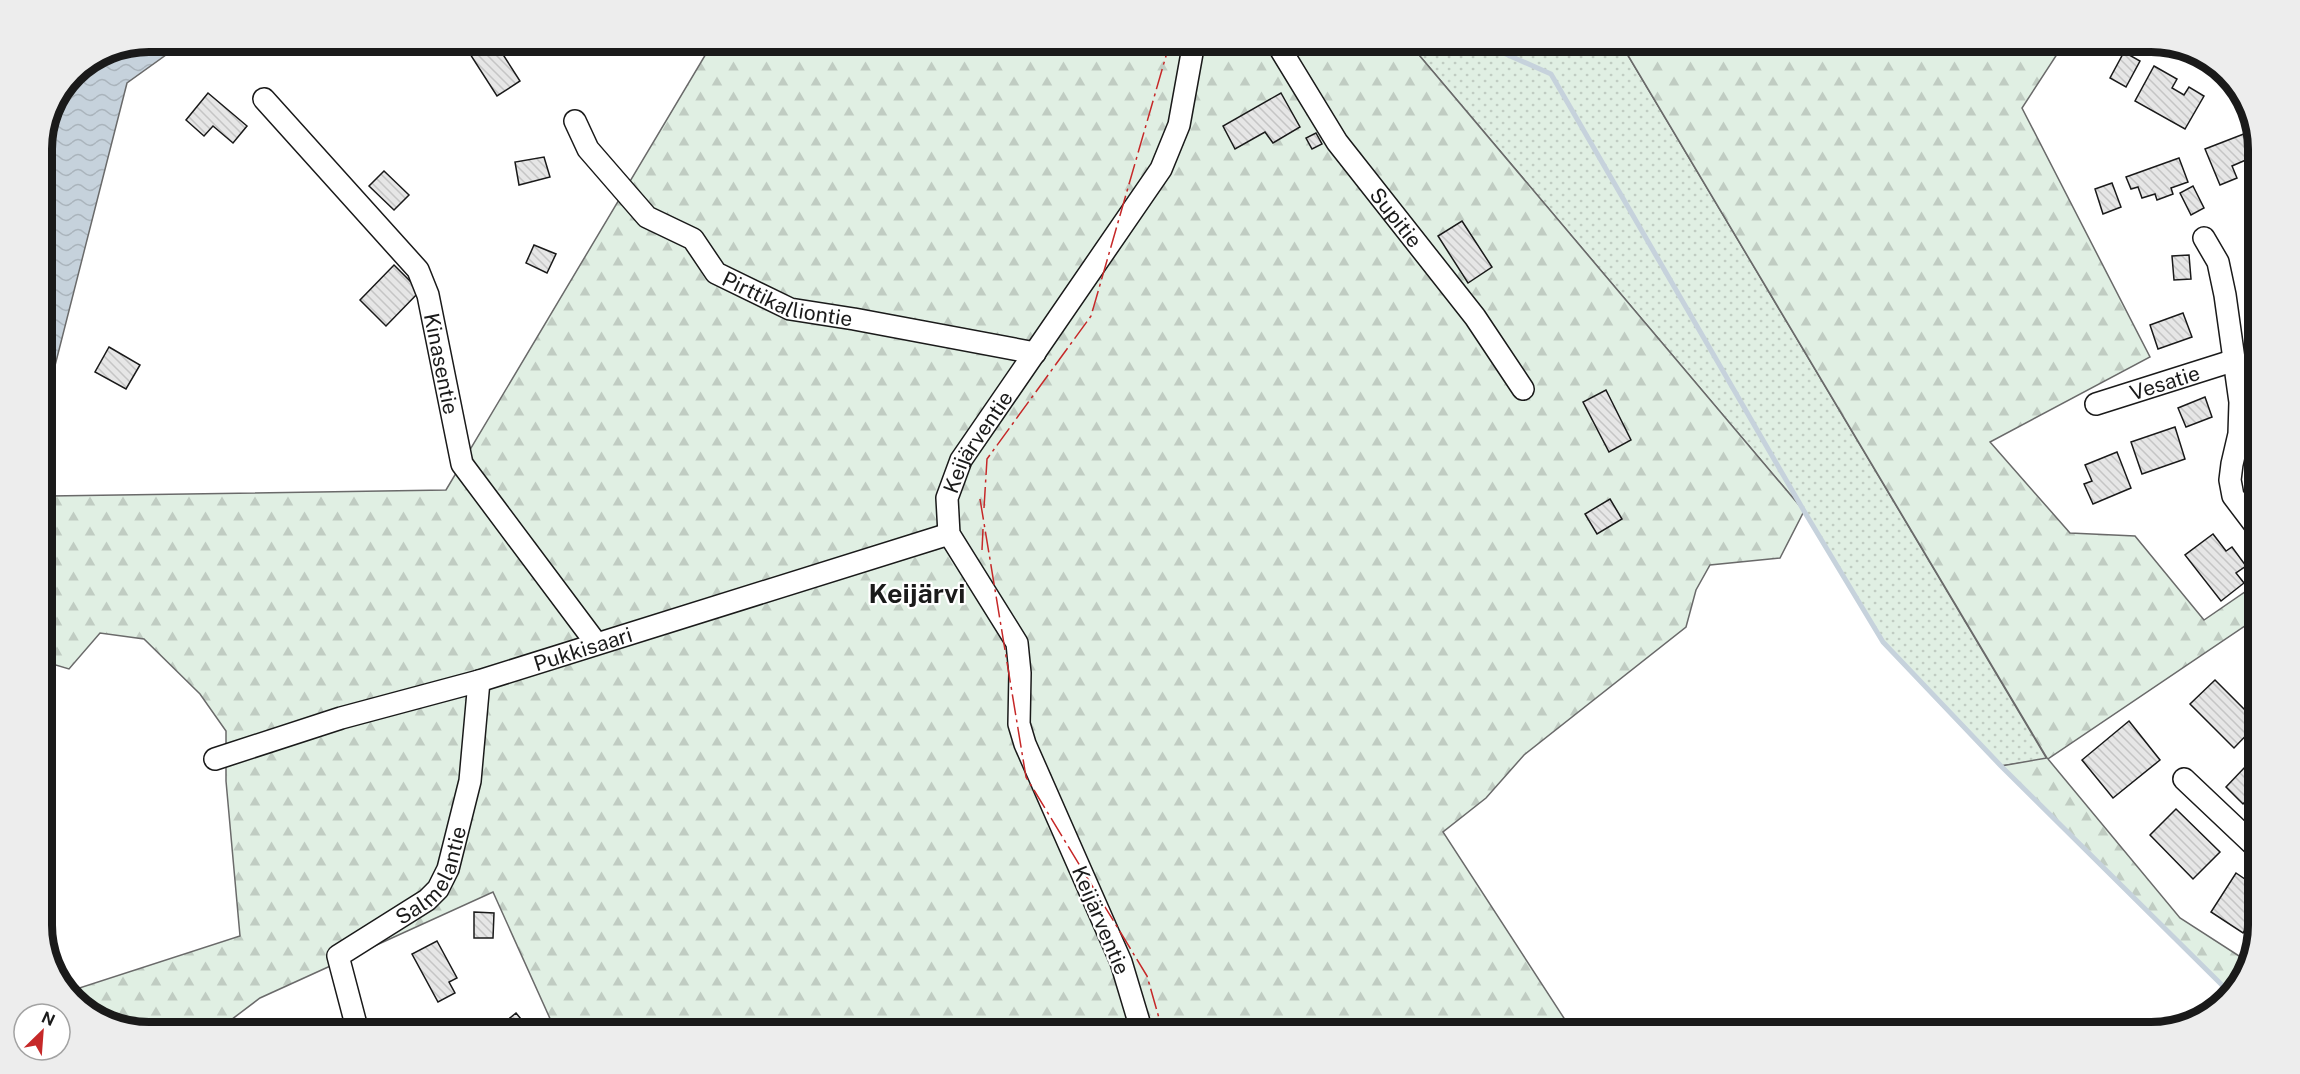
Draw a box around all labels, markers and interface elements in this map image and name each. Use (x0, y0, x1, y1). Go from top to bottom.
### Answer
street label: Supitie (1365, 182, 1428, 252)
street label: Pirttikalliontie (718, 266, 854, 331)
street label: Kinasentie (419, 311, 464, 416)
street label: Vesatie (2126, 360, 2203, 405)
street label: Keijärventie (937, 386, 1017, 496)
district label: Keijärvi (868, 577, 966, 609)
street label: Pukkisaari (530, 621, 635, 676)
street label: Salmelantie (391, 824, 471, 929)
street label: Keijärventie (1067, 862, 1135, 978)
north arrow (12, 1002, 72, 1062)
text: N (38, 1008, 58, 1030)

